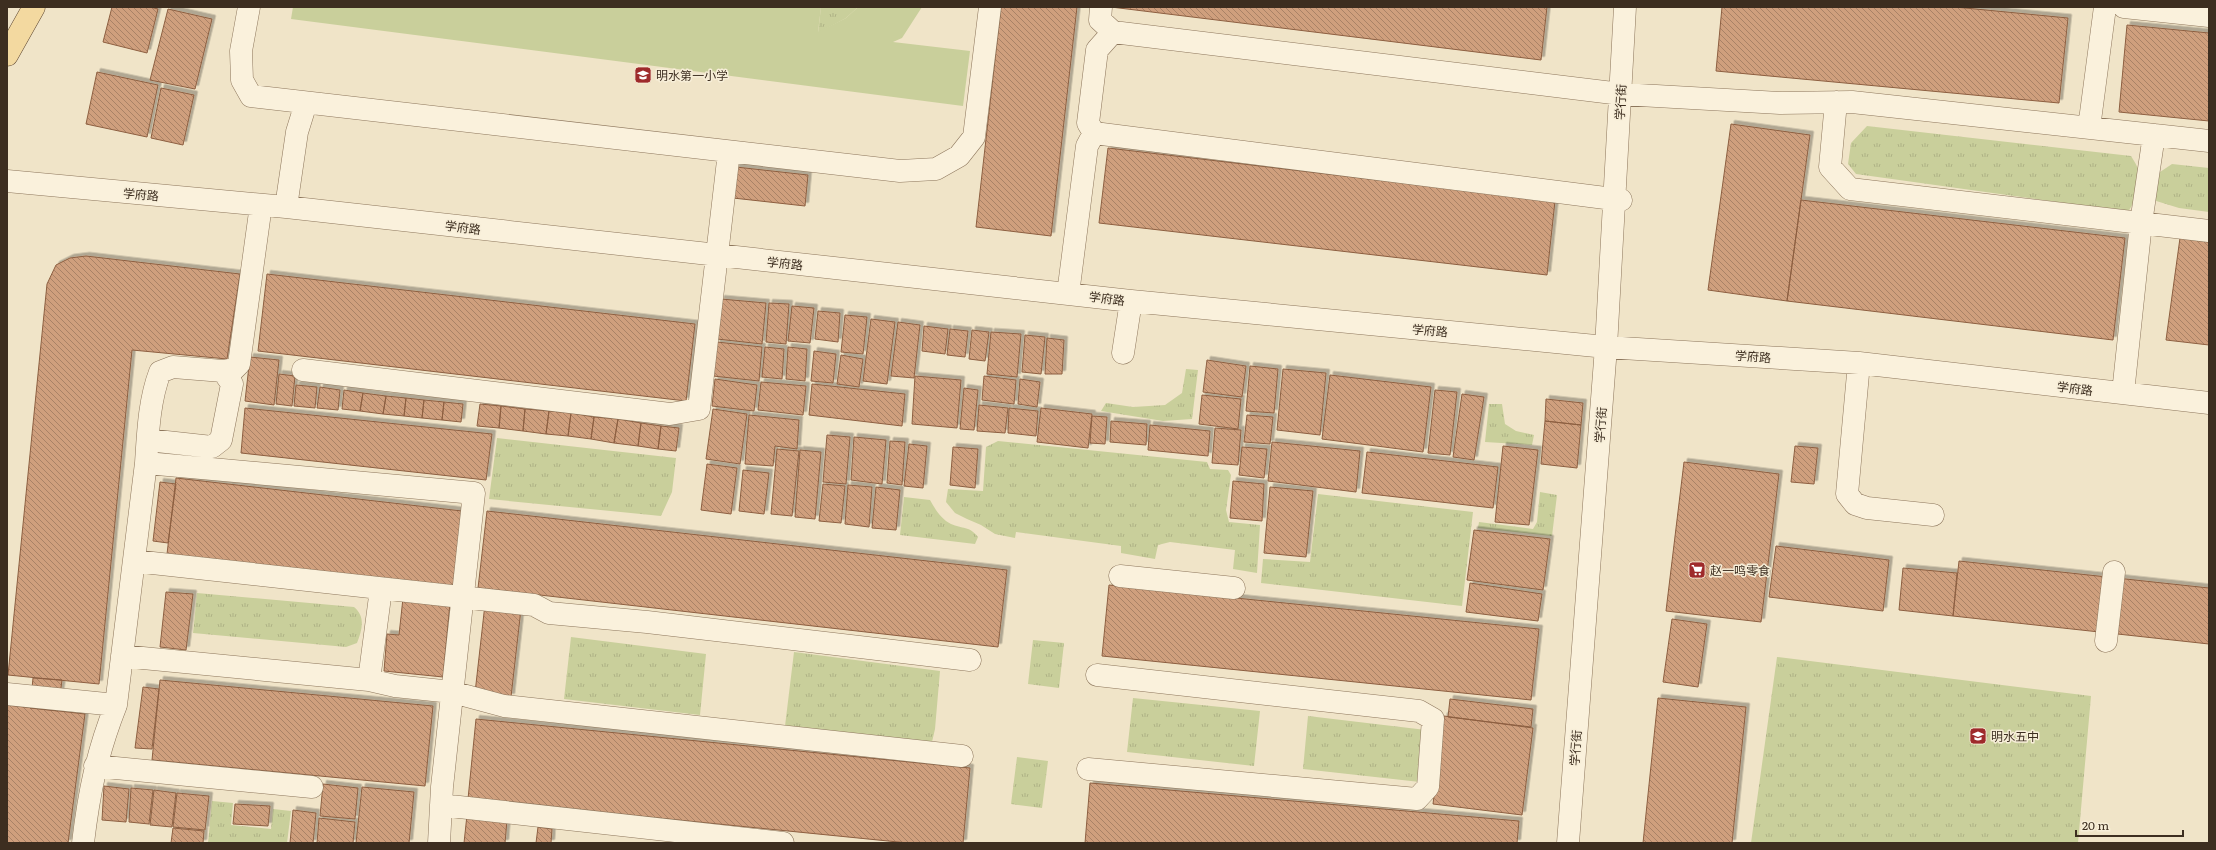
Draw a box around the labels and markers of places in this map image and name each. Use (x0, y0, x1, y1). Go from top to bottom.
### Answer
school or university icon: 明水第一小学 (633, 65, 653, 85)
place label: 明水第一小学 (656, 66, 728, 84)
supermarket icon: 赵一鸣零食 (1687, 560, 1707, 580)
place label: 赵一鸣零食 (1710, 561, 1770, 579)
school or university icon: 明水五中 (1968, 726, 1988, 746)
place label: 明水五中 (1991, 727, 2039, 745)

